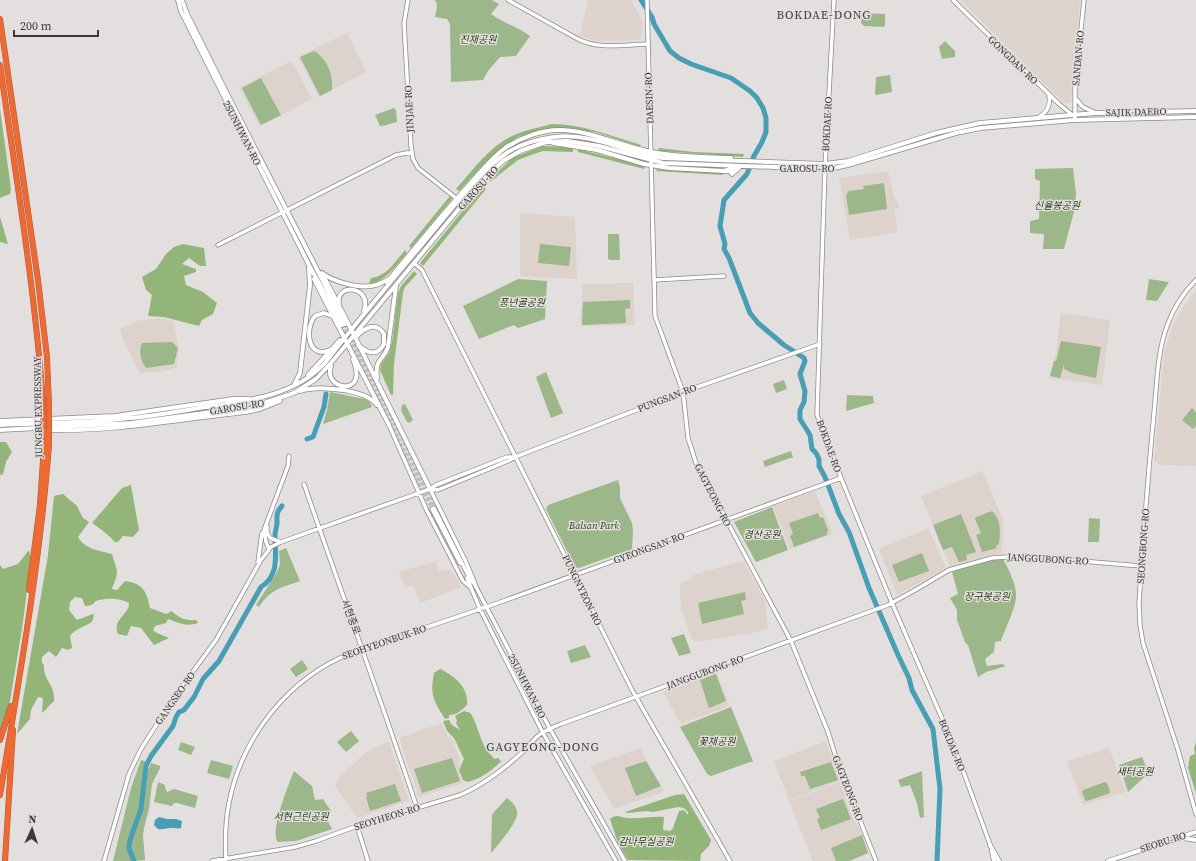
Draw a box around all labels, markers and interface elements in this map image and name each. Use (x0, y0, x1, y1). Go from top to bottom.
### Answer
district label: BOKDAE-DONG (777, 7, 871, 23)
scale bar (14, 12, 98, 38)
text: 200 m (20, 18, 52, 34)
street label: SANDAN-RO (1069, 30, 1087, 86)
park label: 진재공원 (460, 33, 497, 46)
street label: GONGDAN-RO (985, 33, 1041, 87)
street label: DAESIN-RO (642, 72, 656, 124)
street label: JINJAE-RO (401, 85, 417, 134)
street label: BOKDAE-RO (819, 96, 835, 152)
street label: 2SUNHWAN-RO (220, 98, 264, 168)
street label: SAJIK-DAERO (1105, 105, 1167, 119)
street label: GAROSU-RO (779, 162, 835, 175)
street label: GAROSU-RO (455, 163, 501, 213)
park label: 신율봉공원 (1034, 199, 1081, 212)
park label: 풍년골공원 (499, 296, 546, 309)
street label: JUNGBU EXPRESSWAY (31, 355, 45, 459)
street label: PUNGSAN-RO (636, 381, 698, 415)
street label: GAROSU-RO (209, 396, 265, 418)
street label: BOKDAE-RO (813, 418, 845, 474)
street label: GAGYEONG-RO (692, 461, 734, 529)
street label: SEONGBONG-RO (1134, 508, 1152, 584)
park label: Balsan Park (568, 519, 619, 532)
park label: 경산공원 (744, 528, 781, 541)
street label: GYEONGSAN-RO (612, 529, 686, 567)
street label: JANGGUBONG-RO (1006, 550, 1089, 568)
street label: PUNGNYEON-RO (559, 552, 605, 628)
park label: 장구봉공원 (964, 590, 1011, 603)
street label: 서현중로 (338, 597, 364, 637)
street label: SEOHYEONBUK-RO (340, 622, 428, 662)
street label: 2SUNHWAN-RO (505, 651, 549, 721)
street label: JANGGUBONG-RO (664, 652, 745, 692)
street label: GANGSEO-RO (152, 669, 198, 727)
street label: BOKDAE-RO (936, 717, 968, 773)
park label: 꽃재공원 (699, 735, 736, 748)
district label: GAGYEONG-DONG (486, 739, 600, 755)
street label: GAGYEONG-RO (830, 753, 866, 823)
park label: 새터공원 (1117, 765, 1154, 778)
street label: SEOYHEON-RO (352, 801, 422, 833)
north arrow (12, 809, 52, 849)
park label: 서현근린공원 (273, 810, 329, 823)
text: N (28, 812, 37, 827)
street label: SEOBU-RO (1138, 828, 1188, 856)
park label: 감나무실공원 (618, 835, 674, 848)

